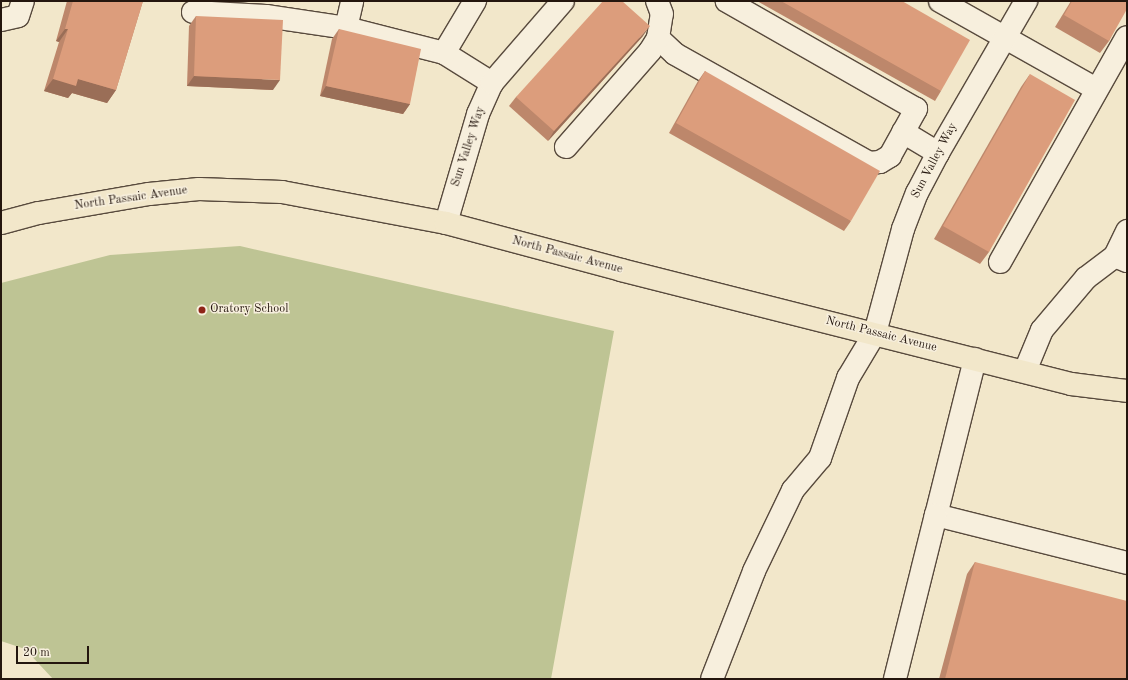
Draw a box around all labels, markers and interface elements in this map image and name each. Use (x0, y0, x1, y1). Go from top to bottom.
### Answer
street label: Sun Valley Way (449, 105, 489, 189)
street label: Sun Valley Way (909, 121, 961, 201)
street label: North Passaic Avenue (74, 184, 188, 214)
street label: North Passaic Avenue (510, 234, 624, 278)
place label: Oratory School (210, 303, 288, 317)
marker: Oratory School (197, 305, 207, 315)
street label: North Passaic Avenue (824, 314, 938, 356)
scale bar (18, 638, 91, 664)
text: 20 m (23, 647, 50, 659)

